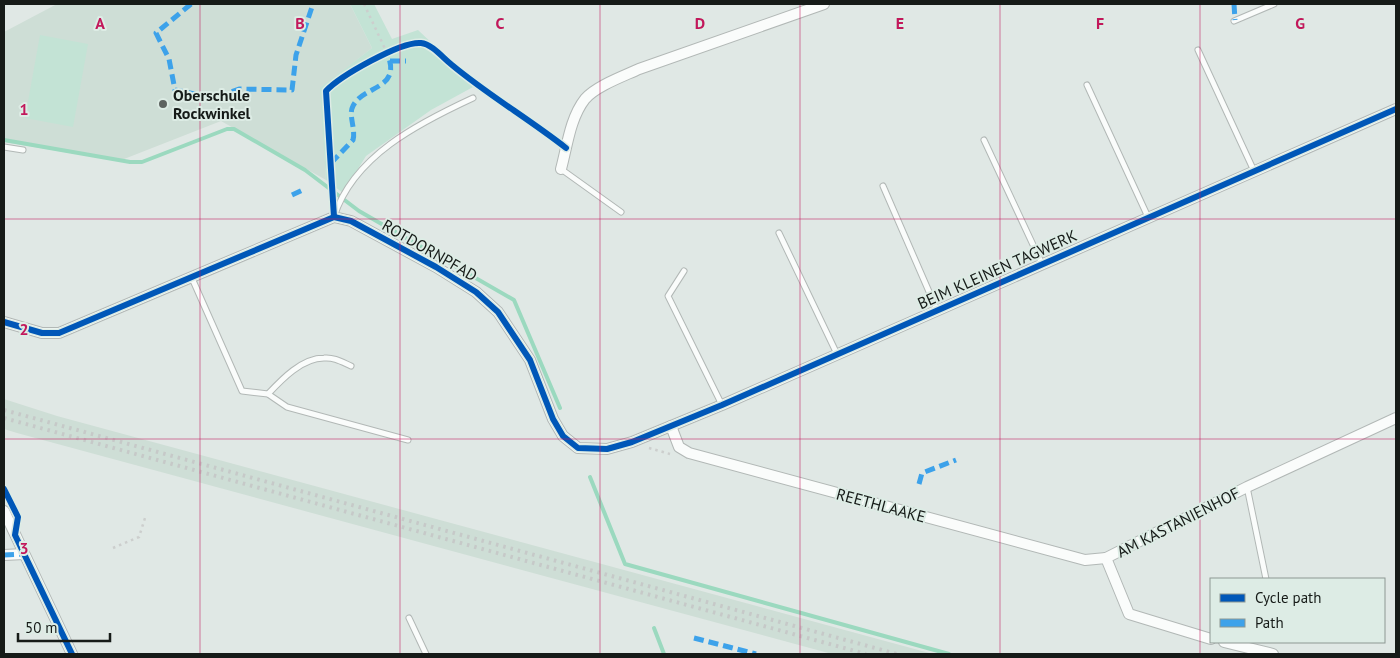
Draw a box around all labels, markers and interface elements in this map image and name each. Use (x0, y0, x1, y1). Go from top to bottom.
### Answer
text: A (95, 13, 105, 33)
text: B (295, 13, 305, 33)
text: C (496, 13, 505, 33)
text: D (695, 13, 705, 33)
text: E (896, 13, 904, 33)
text: F (1096, 13, 1104, 33)
text: G (1295, 13, 1305, 33)
place label: Oberschule Rockwinkel (173, 85, 251, 123)
marker: Oberschule Rockwinkel (157, 98, 169, 110)
text: 1 (19, 99, 29, 119)
street label: ROTDORNPFAD (379, 215, 481, 285)
street label: BEIM KLEINEN TAGWERK (914, 225, 1080, 313)
text: 2 (19, 319, 29, 339)
street label: AM KASTANIENHOF (1113, 482, 1243, 562)
street label: REETHLAAKE (834, 483, 928, 527)
text: 3 (19, 538, 29, 558)
legend (1210, 578, 1385, 643)
text: Cycle path (1255, 588, 1321, 607)
scale bar (18, 610, 110, 642)
text: Path (1255, 613, 1284, 632)
text: 50 m (25, 618, 58, 637)

